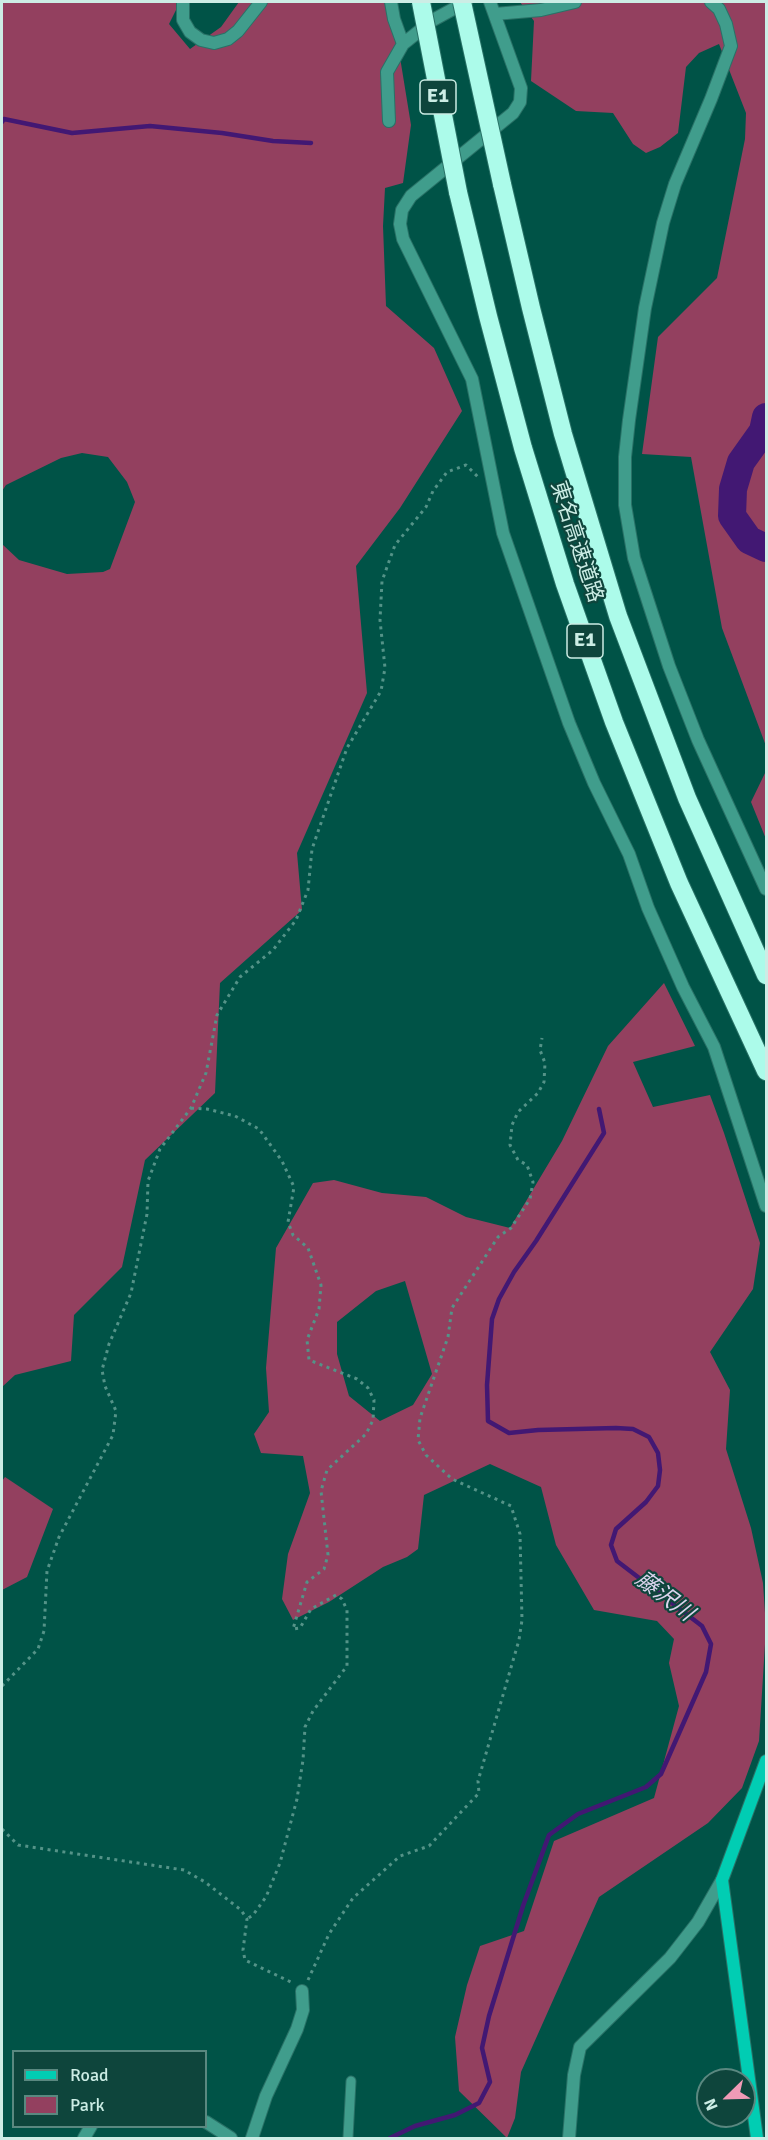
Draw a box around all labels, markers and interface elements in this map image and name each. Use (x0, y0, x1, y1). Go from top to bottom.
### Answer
road number: E1 (420, 80, 456, 114)
street label: 東名高速道路 (545, 478, 607, 606)
road number: E1 (567, 624, 603, 658)
water label: 藤沢川 (630, 1567, 698, 1627)
legend (12, 2050, 207, 2128)
text: Road (70, 2064, 109, 2086)
north arrow (696, 2068, 756, 2128)
text: Park (70, 2094, 105, 2116)
text: N (700, 2095, 723, 2113)

